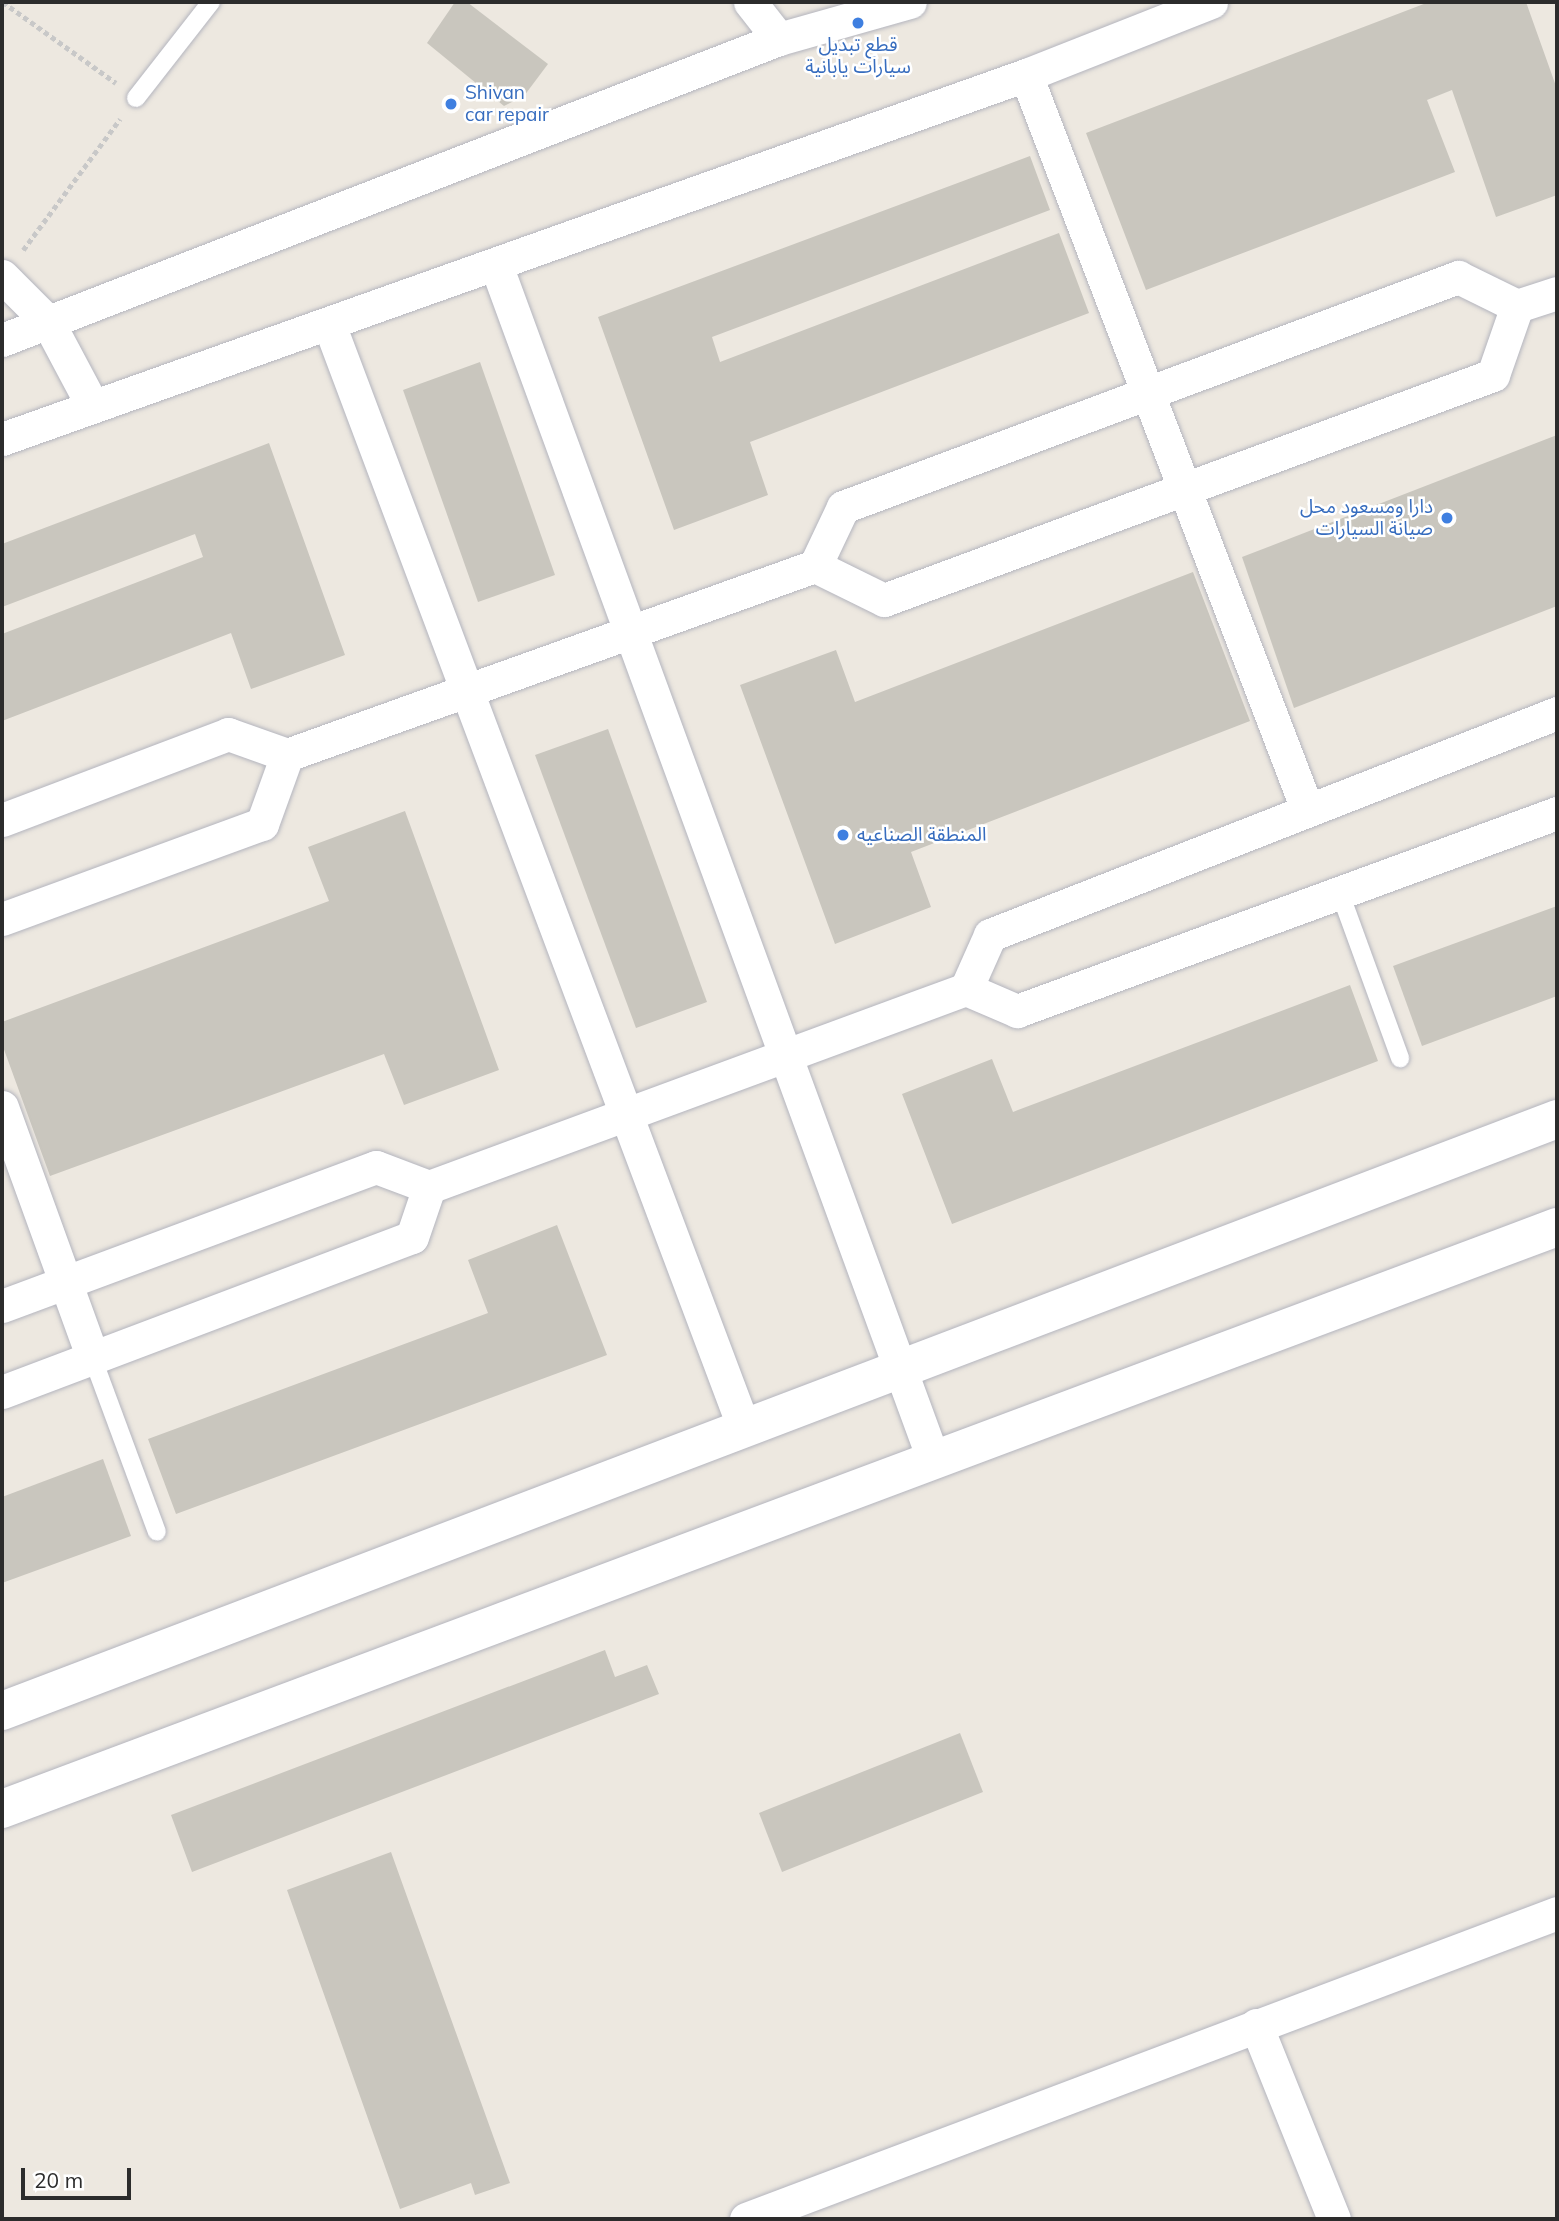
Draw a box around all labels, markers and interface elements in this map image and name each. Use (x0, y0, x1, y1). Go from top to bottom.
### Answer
marker: قطع تبديل سيارات يابانية (850, 15, 866, 31)
place label: قطع تبديل سيارات يابانية (805, 34, 911, 78)
place label: Shivan car repair (465, 82, 549, 126)
marker: Shivan car repair (443, 96, 459, 112)
place label: دارا ومسعود محل صيانة السيارات (1300, 496, 1433, 540)
marker: دارا ومسعود محل صيانة السيارات (1439, 510, 1455, 526)
place label: المنطقة الصناعيه (857, 824, 986, 846)
marker: المنطقة الصناعيه (835, 827, 851, 843)
scale bar (24, 2154, 135, 2198)
text: 20 m (34, 2167, 83, 2193)

